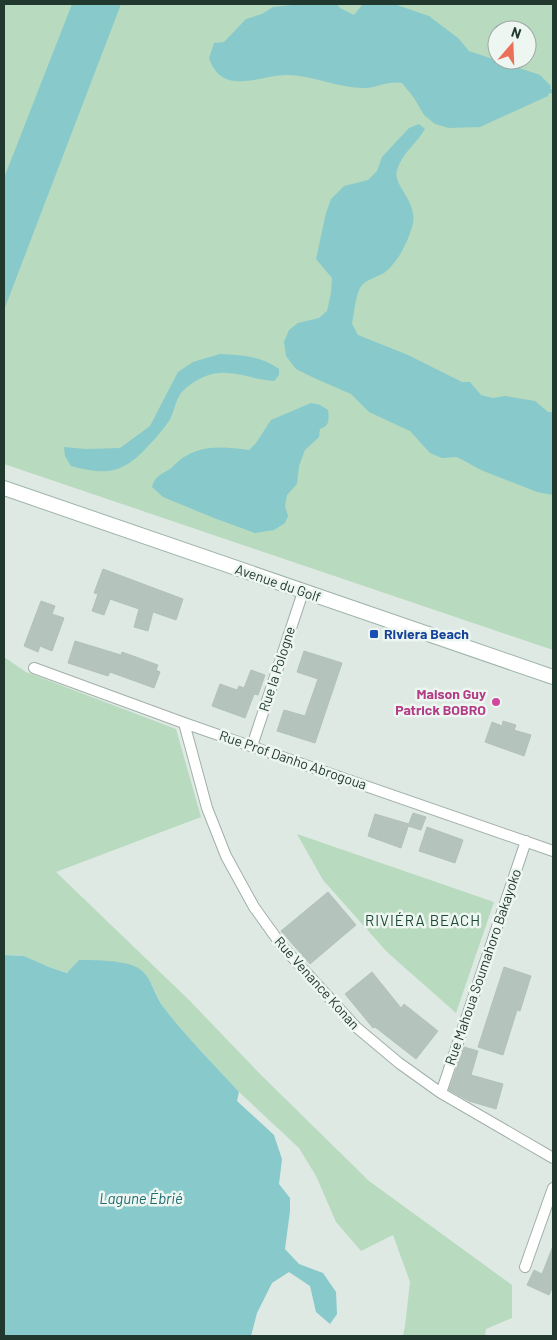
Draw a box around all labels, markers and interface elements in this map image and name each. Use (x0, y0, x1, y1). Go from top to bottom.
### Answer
north arrow (487, 20, 537, 70)
text: N (509, 23, 524, 42)
street label: Avenue du Golf (233, 560, 323, 605)
street label: Rue la Pologne (255, 624, 298, 714)
place label: Riviera Beach (384, 625, 469, 642)
marker: Riviera Beach (368, 628, 380, 640)
place label: Maison Guy Patrick BOBRO (395, 685, 486, 718)
marker: Maison Guy Patrick BOBRO (490, 696, 502, 708)
street label: Rue Prof Danho Abrogoua (217, 726, 369, 793)
street label: Rue Mahoua Soumahoro Bakayoko (441, 866, 524, 1067)
district label: RIVIÉRA BEACH (365, 911, 481, 929)
street label: Rue Venance Konan (271, 933, 364, 1033)
water label: Lagune Ébrié (99, 1189, 183, 1207)

